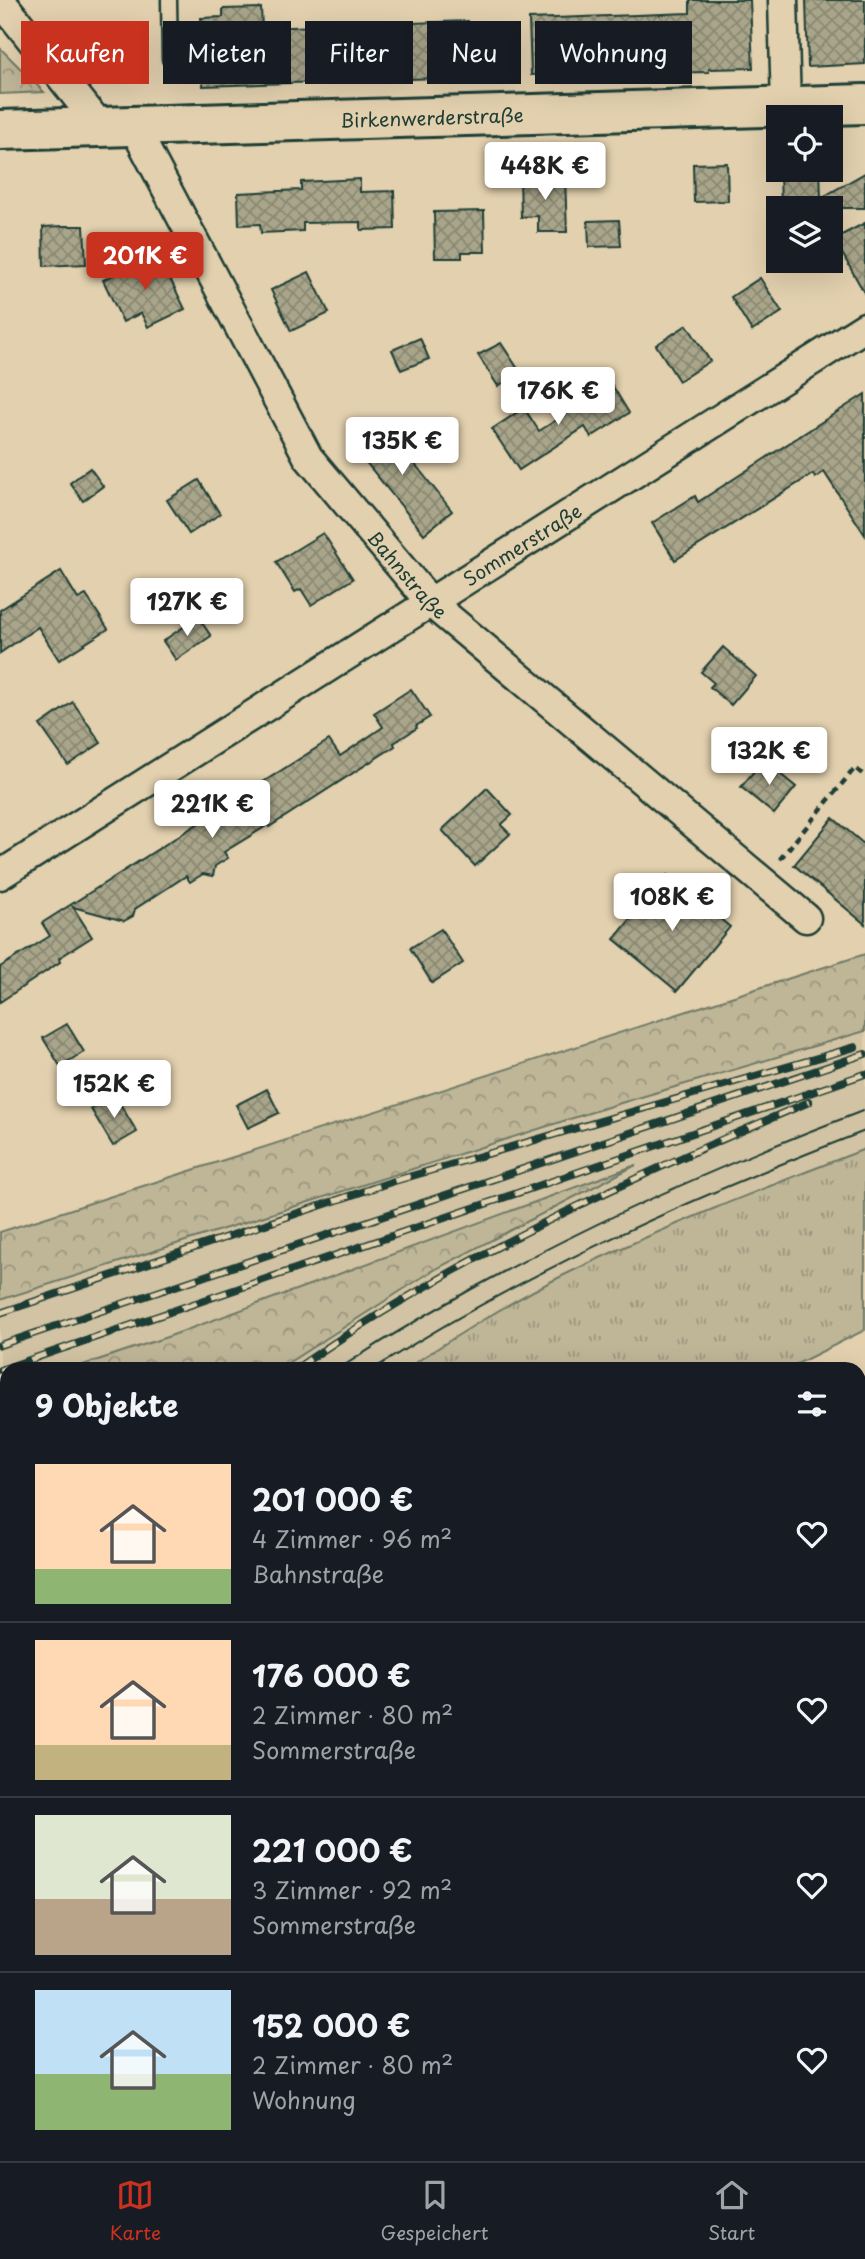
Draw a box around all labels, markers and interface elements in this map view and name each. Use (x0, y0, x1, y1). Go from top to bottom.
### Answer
chip: Kaufen (21, 21, 149, 84)
chip: Mieten (163, 21, 291, 84)
chip: Filter (305, 21, 413, 84)
chip: Neu (427, 21, 521, 84)
chip: Wohnung (535, 21, 692, 84)
street label: Birkenwerderstraße (340, 100, 524, 134)
map controls (766, 105, 843, 273)
button: locate (766, 105, 843, 182)
pin: 448K € (488, 142, 602, 202)
text: 448K € (501, 147, 589, 182)
button: layers (766, 196, 843, 273)
pin: 201K € (88, 232, 202, 292)
text: 201K € (102, 237, 188, 272)
pin: 176K € (501, 368, 615, 427)
text: 176K € (517, 372, 599, 407)
pin: 135K € (345, 418, 459, 477)
text: 135K € (362, 422, 442, 457)
street label: Sommerstraße (457, 496, 587, 592)
street label: Bahnstraße (361, 524, 453, 625)
pin: 127K € (130, 578, 244, 638)
text: 127K € (146, 583, 228, 618)
pin: 132K € (712, 728, 826, 787)
text: 132K € (727, 732, 811, 767)
pin: 221K € (155, 780, 269, 840)
text: 221K € (170, 785, 254, 820)
pin: 108K € (615, 874, 729, 933)
text: 108K € (630, 878, 714, 913)
pin: 152K € (57, 1060, 171, 1120)
text: 152K € (73, 1065, 155, 1100)
text: 9 Objekte (35, 1382, 179, 1427)
icon: filters (793, 1385, 831, 1423)
text: 201 000 € (252, 1476, 413, 1521)
icon: home (91, 1492, 175, 1576)
icon: heart (793, 1515, 831, 1553)
text: 4 Zimmer · 96 m² (252, 1521, 452, 1556)
text: Bahnstraße (252, 1556, 384, 1591)
text: 176 000 € (252, 1652, 411, 1697)
icon: home (91, 1668, 175, 1752)
icon: heart (793, 1691, 831, 1729)
text: 2 Zimmer · 80 m² (252, 1697, 453, 1732)
text: Sommerstraße (252, 1732, 416, 1767)
text: 221 000 € (252, 1827, 413, 1872)
icon: home (91, 1843, 175, 1927)
icon: heart (793, 1866, 831, 1904)
text: 3 Zimmer · 92 m² (252, 1872, 452, 1907)
text: Sommerstraße (252, 1907, 416, 1942)
text: 152 000 € (252, 2002, 410, 2047)
icon: home (91, 2018, 175, 2102)
icon: heart (793, 2041, 831, 2079)
text: 2 Zimmer · 80 m² (252, 2047, 453, 2082)
text: Wohnung (252, 2082, 356, 2117)
tab: Karte (110, 2176, 161, 2246)
tab: Gespeichert (381, 2176, 489, 2246)
tab: Start (708, 2176, 755, 2246)

